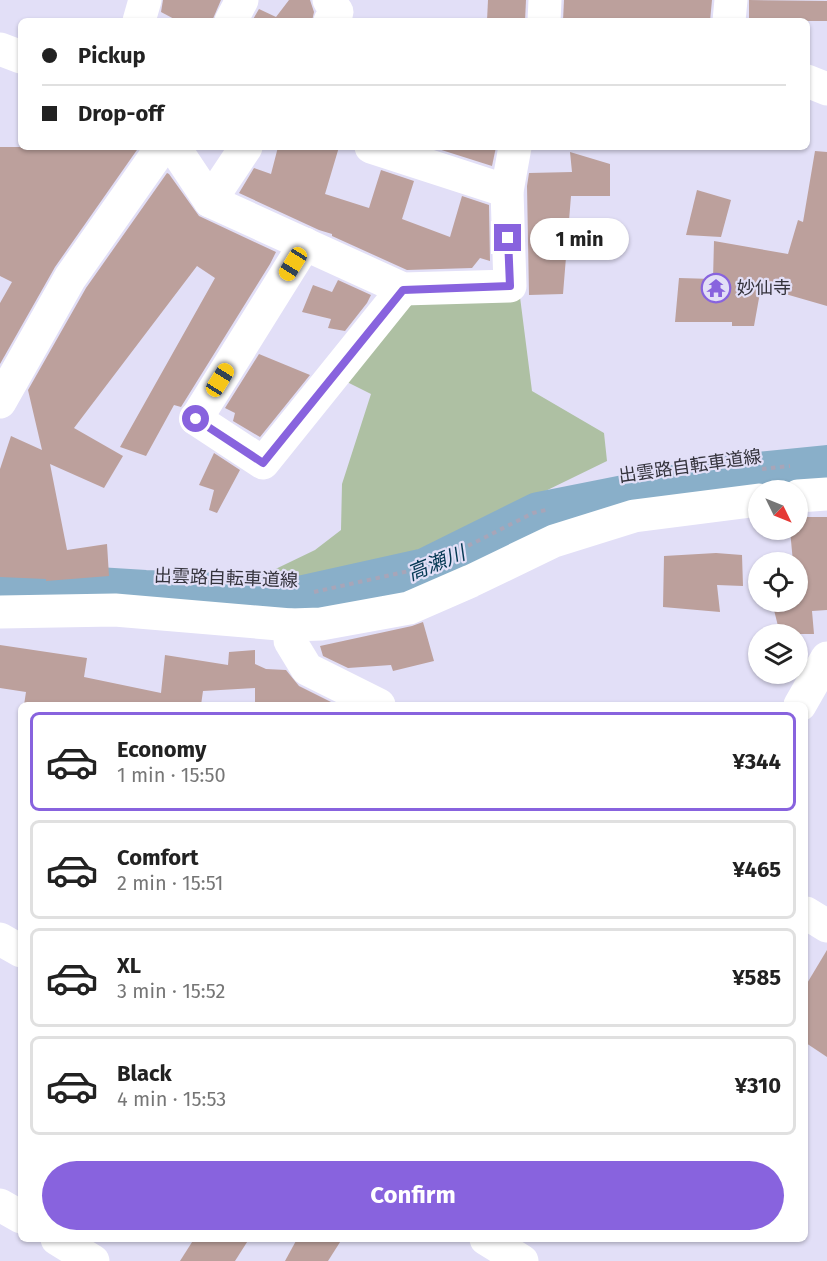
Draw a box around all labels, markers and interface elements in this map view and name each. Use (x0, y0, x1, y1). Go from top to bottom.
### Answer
text: Pickup (78, 42, 146, 69)
text: Drop-off (78, 100, 164, 127)
callout: 1 min (529, 217, 628, 259)
route end (494, 224, 521, 251)
text: 1 min (555, 227, 604, 251)
car (276, 244, 310, 284)
temple icon: 妙仙寺 (700, 272, 732, 304)
place label: 妙仙寺 (737, 277, 791, 299)
car (203, 360, 237, 400)
route start (182, 405, 209, 432)
street label: 出雲路自転車道線 (617, 445, 763, 487)
north arrow (748, 480, 808, 540)
map controls (748, 480, 808, 684)
water label: 高瀬川 (404, 540, 470, 585)
button: locate (748, 552, 808, 612)
street label: 出雲路自転車道線 (154, 564, 298, 592)
button: layers (748, 624, 808, 684)
icon: car (45, 735, 99, 789)
text: Economy (117, 736, 206, 763)
text: ¥344 (733, 748, 781, 775)
text: 1 min · 15:50 (117, 763, 226, 787)
icon: car (45, 843, 99, 897)
text: Comfort (117, 844, 198, 871)
text: ¥465 (732, 856, 781, 883)
text: 2 min · 15:51 (117, 871, 223, 895)
icon: car (45, 951, 99, 1005)
text: XL (117, 952, 141, 979)
text: ¥585 (732, 964, 781, 991)
text: 3 min · 15:52 (117, 979, 225, 1003)
icon: car (45, 1059, 99, 1113)
text: Black (117, 1060, 172, 1087)
text: ¥310 (735, 1072, 781, 1099)
text: 4 min · 15:53 (117, 1087, 226, 1111)
button: Confirm (42, 1161, 784, 1230)

